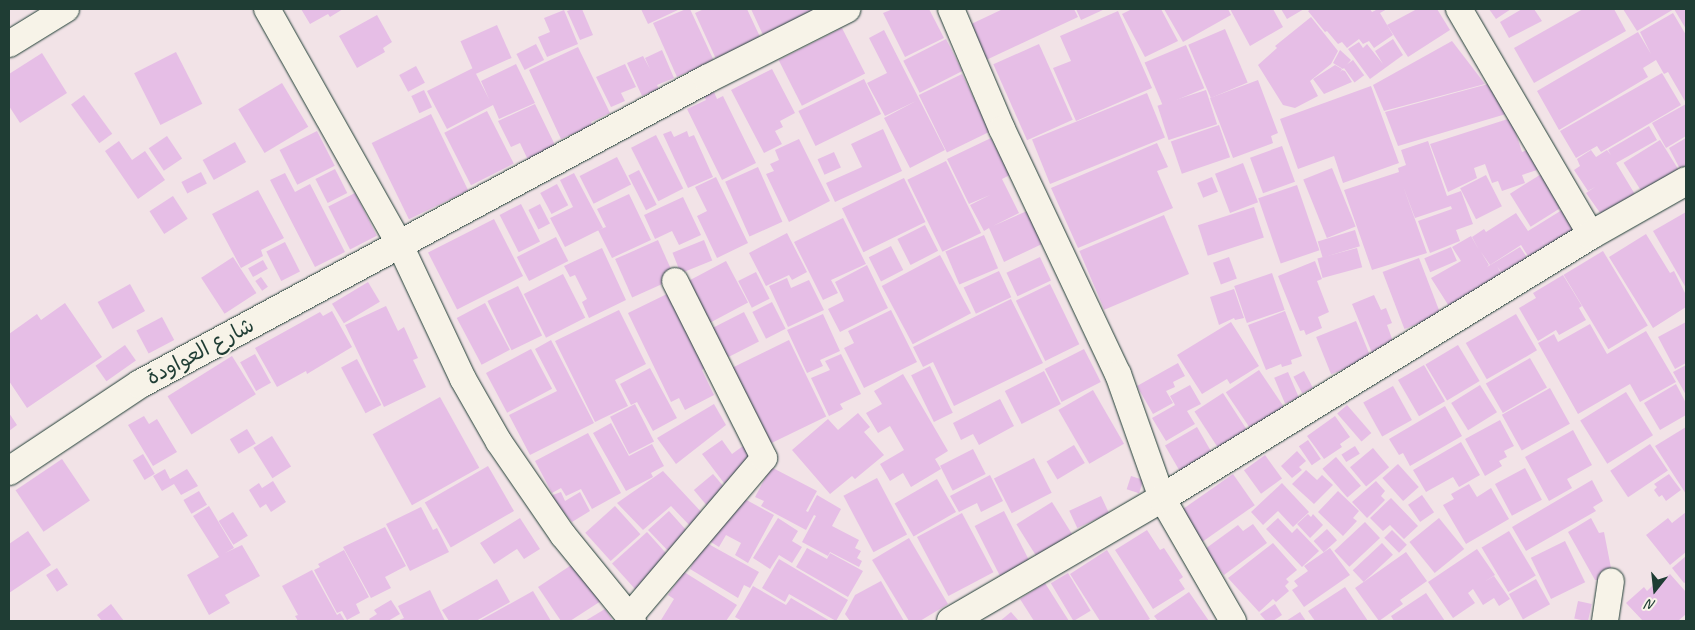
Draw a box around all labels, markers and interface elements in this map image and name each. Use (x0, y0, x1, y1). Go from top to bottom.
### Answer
street label: شارع العواودة (142, 312, 258, 390)
north arrow (1630, 565, 1680, 615)
text: N (1644, 596, 1657, 614)

